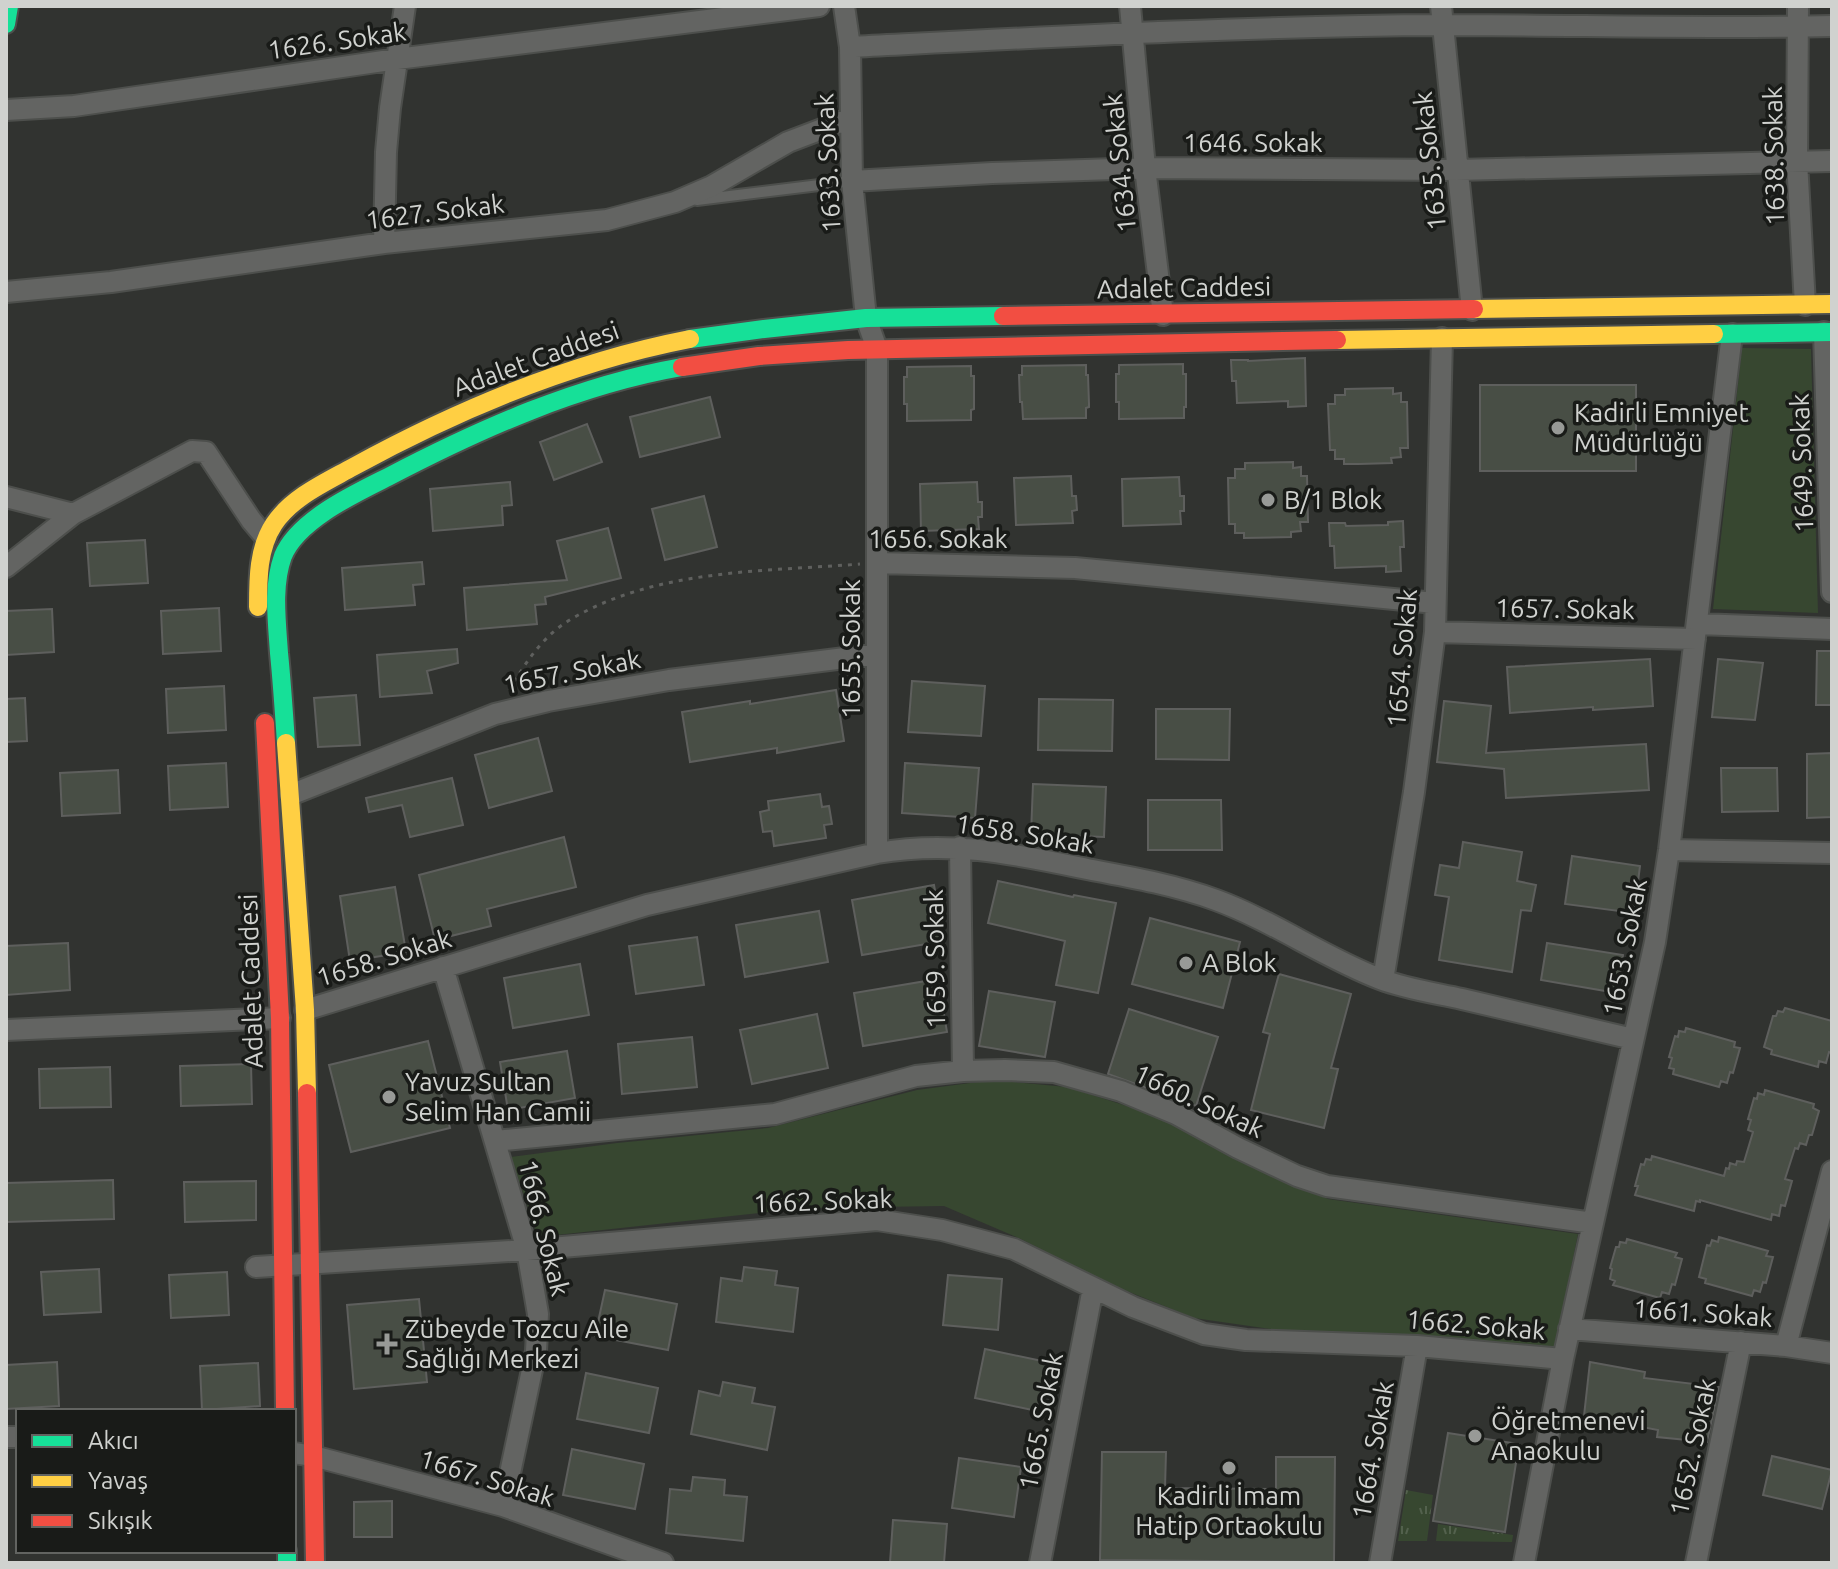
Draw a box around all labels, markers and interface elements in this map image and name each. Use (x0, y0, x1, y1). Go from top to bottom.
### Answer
street label: 1626. Sokak (266, 16, 408, 65)
street label: 1638. Sokak (1758, 86, 1789, 226)
street label: 1635. Sokak (1408, 90, 1451, 232)
street label: 1634. Sokak (1098, 92, 1141, 234)
street label: 1633. Sokak (809, 93, 846, 233)
street label: 1646. Sokak (1183, 128, 1323, 157)
street label: 1627. Sokak (364, 189, 506, 234)
street label: Adalet Caddesi (1097, 271, 1271, 304)
street label: Adalet Caddesi (449, 315, 623, 402)
street label: 1649. Sokak (1785, 393, 1818, 533)
place label: Kadirli Emniyet Müdürlüğü (1574, 398, 1749, 457)
marker: Kadirli Emniyet Müdürlüğü (1549, 419, 1567, 437)
place label: B/1 Blok (1284, 485, 1382, 514)
marker: B/1 Blok (1259, 491, 1277, 509)
street label: 1656. Sokak (868, 524, 1008, 553)
street label: 1655. Sokak (836, 579, 865, 719)
street label: 1654. Sokak (1381, 587, 1422, 729)
street label: 1657. Sokak (1495, 593, 1635, 624)
street label: 1657. Sokak (501, 644, 643, 699)
street label: 1658. Sokak (954, 808, 1096, 859)
street label: 1653. Sokak (1597, 876, 1652, 1018)
street label: 1659. Sokak (919, 889, 950, 1029)
street label: Adalet Caddesi (233, 893, 268, 1069)
street label: 1658. Sokak (313, 923, 455, 992)
place label: A Blok (1202, 948, 1277, 977)
marker: A Blok (1177, 954, 1195, 972)
street label: 1660. Sokak (1130, 1058, 1269, 1143)
place label: Yavuz Sultan Selim Han Camii (405, 1067, 591, 1126)
marker: Yavuz Sultan Selim Han Camii (380, 1088, 398, 1106)
street label: 1666. Sokak (514, 1157, 575, 1299)
street label: 1662. Sokak (753, 1184, 893, 1217)
street label: 1661. Sokak (1632, 1293, 1774, 1332)
street label: 1662. Sokak (1405, 1304, 1547, 1345)
place label: Zübeyde Tozcu Aile Sağlığı Merkezi (405, 1314, 629, 1373)
marker: Zübeyde Tozcu Aile Sağlığı Merkezi (376, 1333, 398, 1355)
street label: 1665. Sokak (1013, 1350, 1068, 1492)
street label: 1652. Sokak (1664, 1376, 1721, 1518)
street label: 1664. Sokak (1346, 1379, 1399, 1521)
place label: Öğretmenevi Anaokulu (1491, 1406, 1646, 1465)
legend (16, 1409, 296, 1553)
text: Akıcı (88, 1427, 139, 1454)
marker: Öğretmenevi Anaokulu (1466, 1427, 1484, 1445)
street label: 1667. Sokak (416, 1443, 558, 1512)
marker: Kadirli İmam Hatip Ortaokulu (1220, 1459, 1238, 1477)
text: Yavaş (88, 1467, 148, 1494)
place label: Kadirli İmam Hatip Ortaokulu (1135, 1481, 1323, 1540)
text: Sıkışık (88, 1507, 153, 1534)

